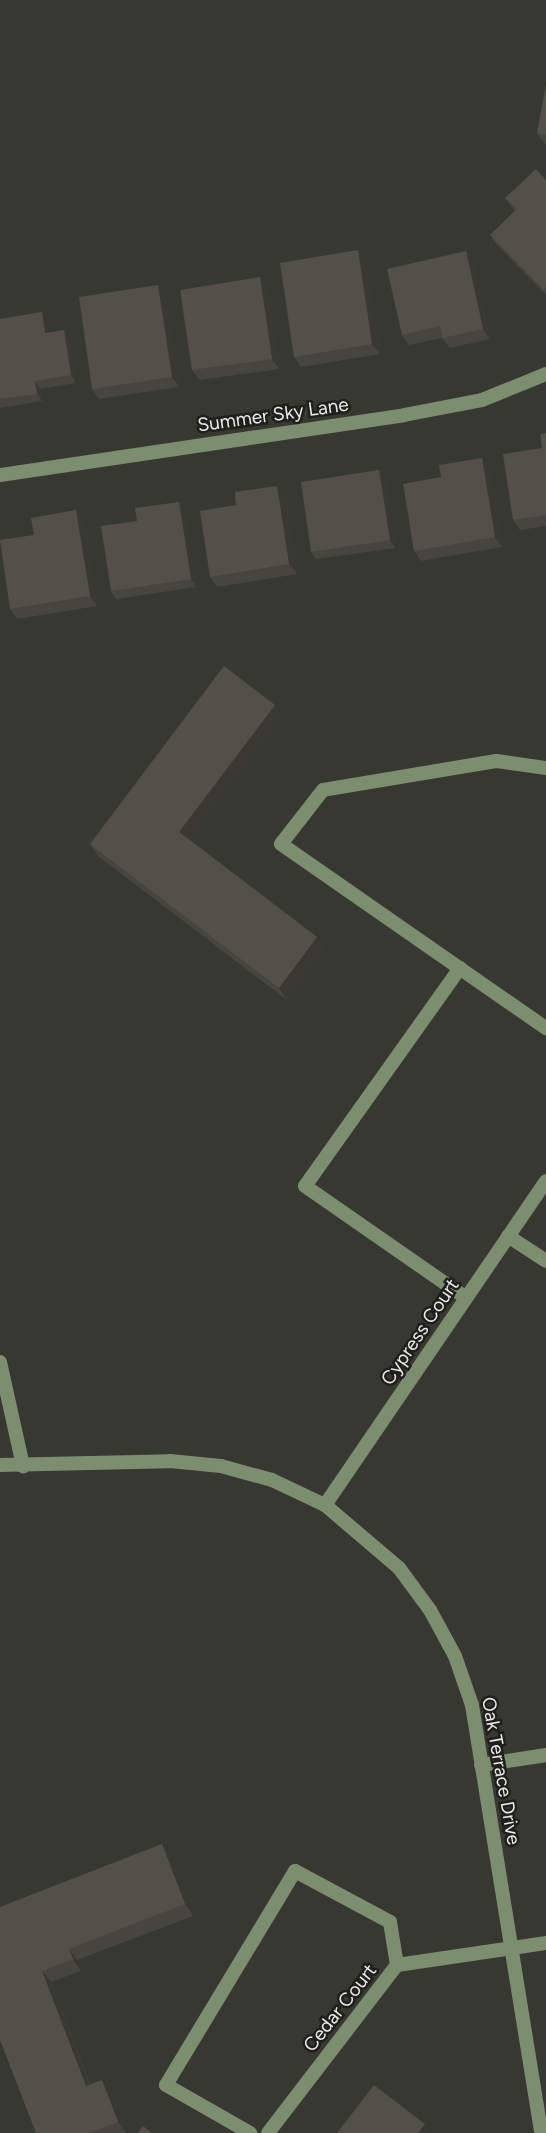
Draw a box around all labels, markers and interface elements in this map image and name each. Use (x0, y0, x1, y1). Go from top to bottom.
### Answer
street label: Summer Sky Lane (196, 393, 350, 437)
street label: Cypress Court (376, 1275, 464, 1389)
street label: Oak Terrace Drive (477, 1695, 525, 1847)
street label: Cedar Court (299, 1960, 381, 2056)

